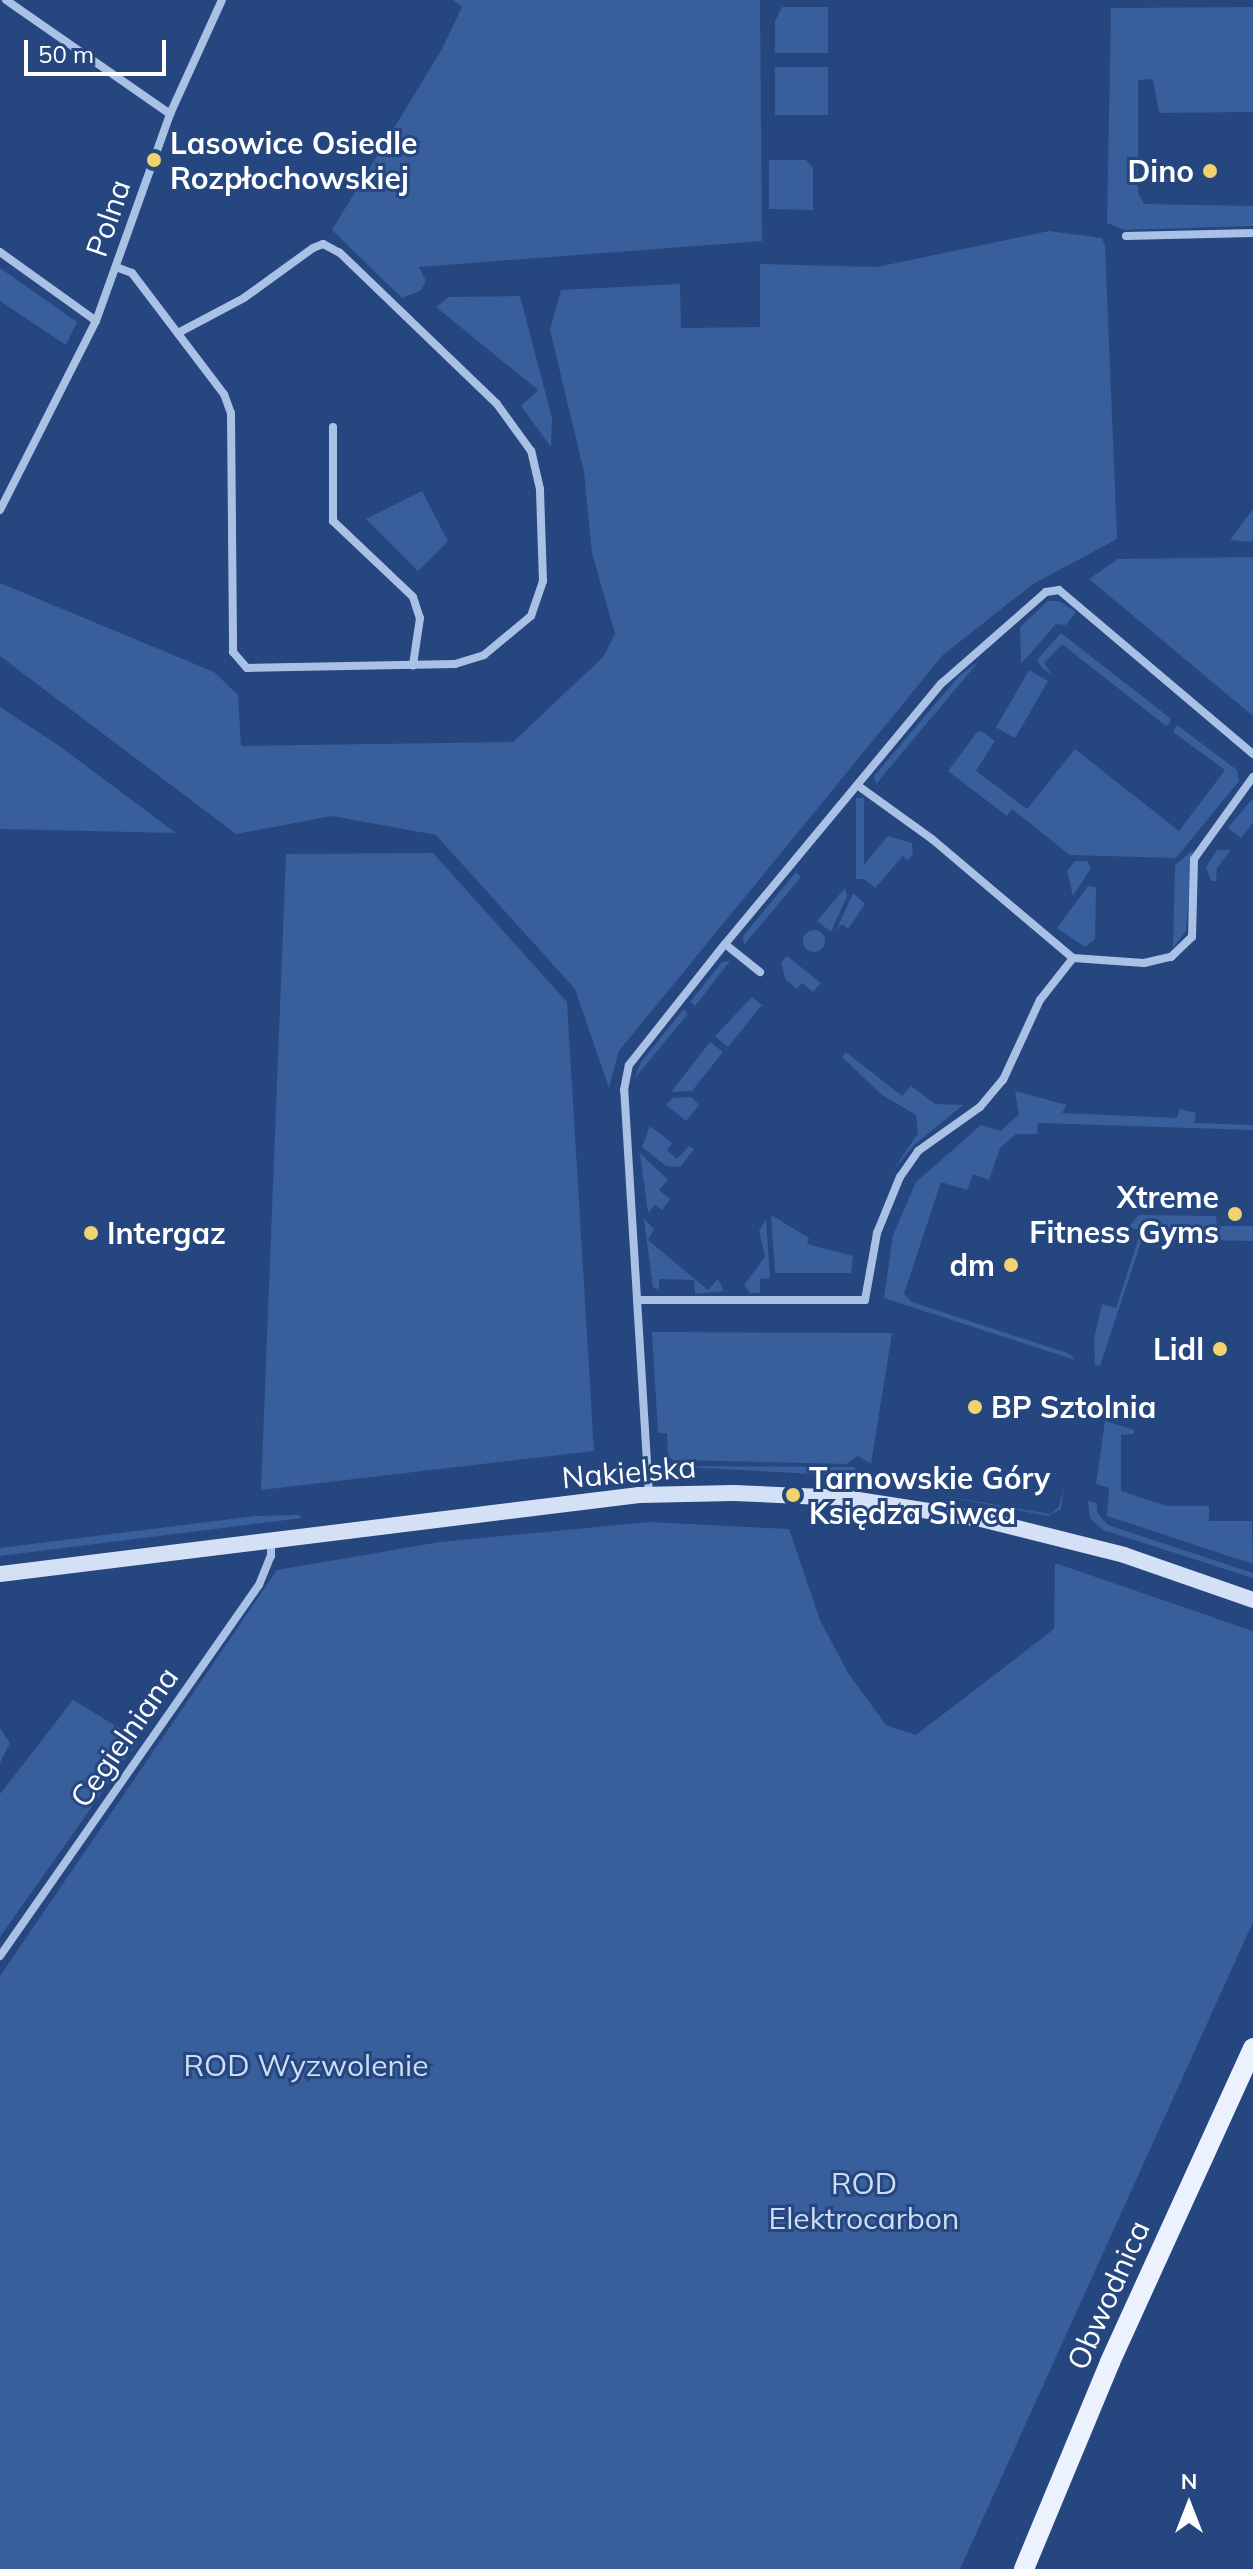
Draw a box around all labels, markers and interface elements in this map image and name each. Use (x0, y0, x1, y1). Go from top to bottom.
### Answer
scale bar (28, 24, 170, 74)
text: 50 m (38, 39, 94, 69)
place label: Lasowice Osiedle Rozpłochowskiej (170, 125, 417, 196)
marker: Lasowice Osiedle Rozpłochowskiej (145, 151, 163, 169)
place label: Dino (1127, 153, 1194, 189)
marker: Dino (1201, 162, 1219, 180)
street label: Polna (78, 175, 138, 261)
place label: Xtreme Fitness Gyms (1029, 1179, 1219, 1250)
marker: Xtreme Fitness Gyms (1226, 1205, 1244, 1223)
place label: Intergaz (107, 1215, 226, 1251)
marker: Intergaz (82, 1224, 100, 1242)
place label: dm (949, 1247, 995, 1283)
marker: dm (1002, 1256, 1020, 1274)
place label: Lidl (1153, 1331, 1204, 1367)
marker: Lidl (1211, 1340, 1229, 1358)
place label: BP Sztolnia (991, 1389, 1156, 1425)
marker: BP Sztolnia (966, 1398, 984, 1416)
street label: Nakielska (560, 1448, 698, 1496)
place label: Tarnowskie Góry Księdza Siwca (809, 1460, 1050, 1530)
marker: Tarnowskie Góry Księdza Siwca (784, 1486, 802, 1504)
street label: Cegielniana (63, 1660, 185, 1814)
park label: ROD Wyzwolenie (183, 2047, 429, 2083)
park label: ROD Elektrocarbon (769, 2165, 959, 2236)
street label: Obwodnica (1059, 2215, 1157, 2375)
north arrow (1149, 2465, 1229, 2545)
text: N (1181, 2467, 1197, 2495)

